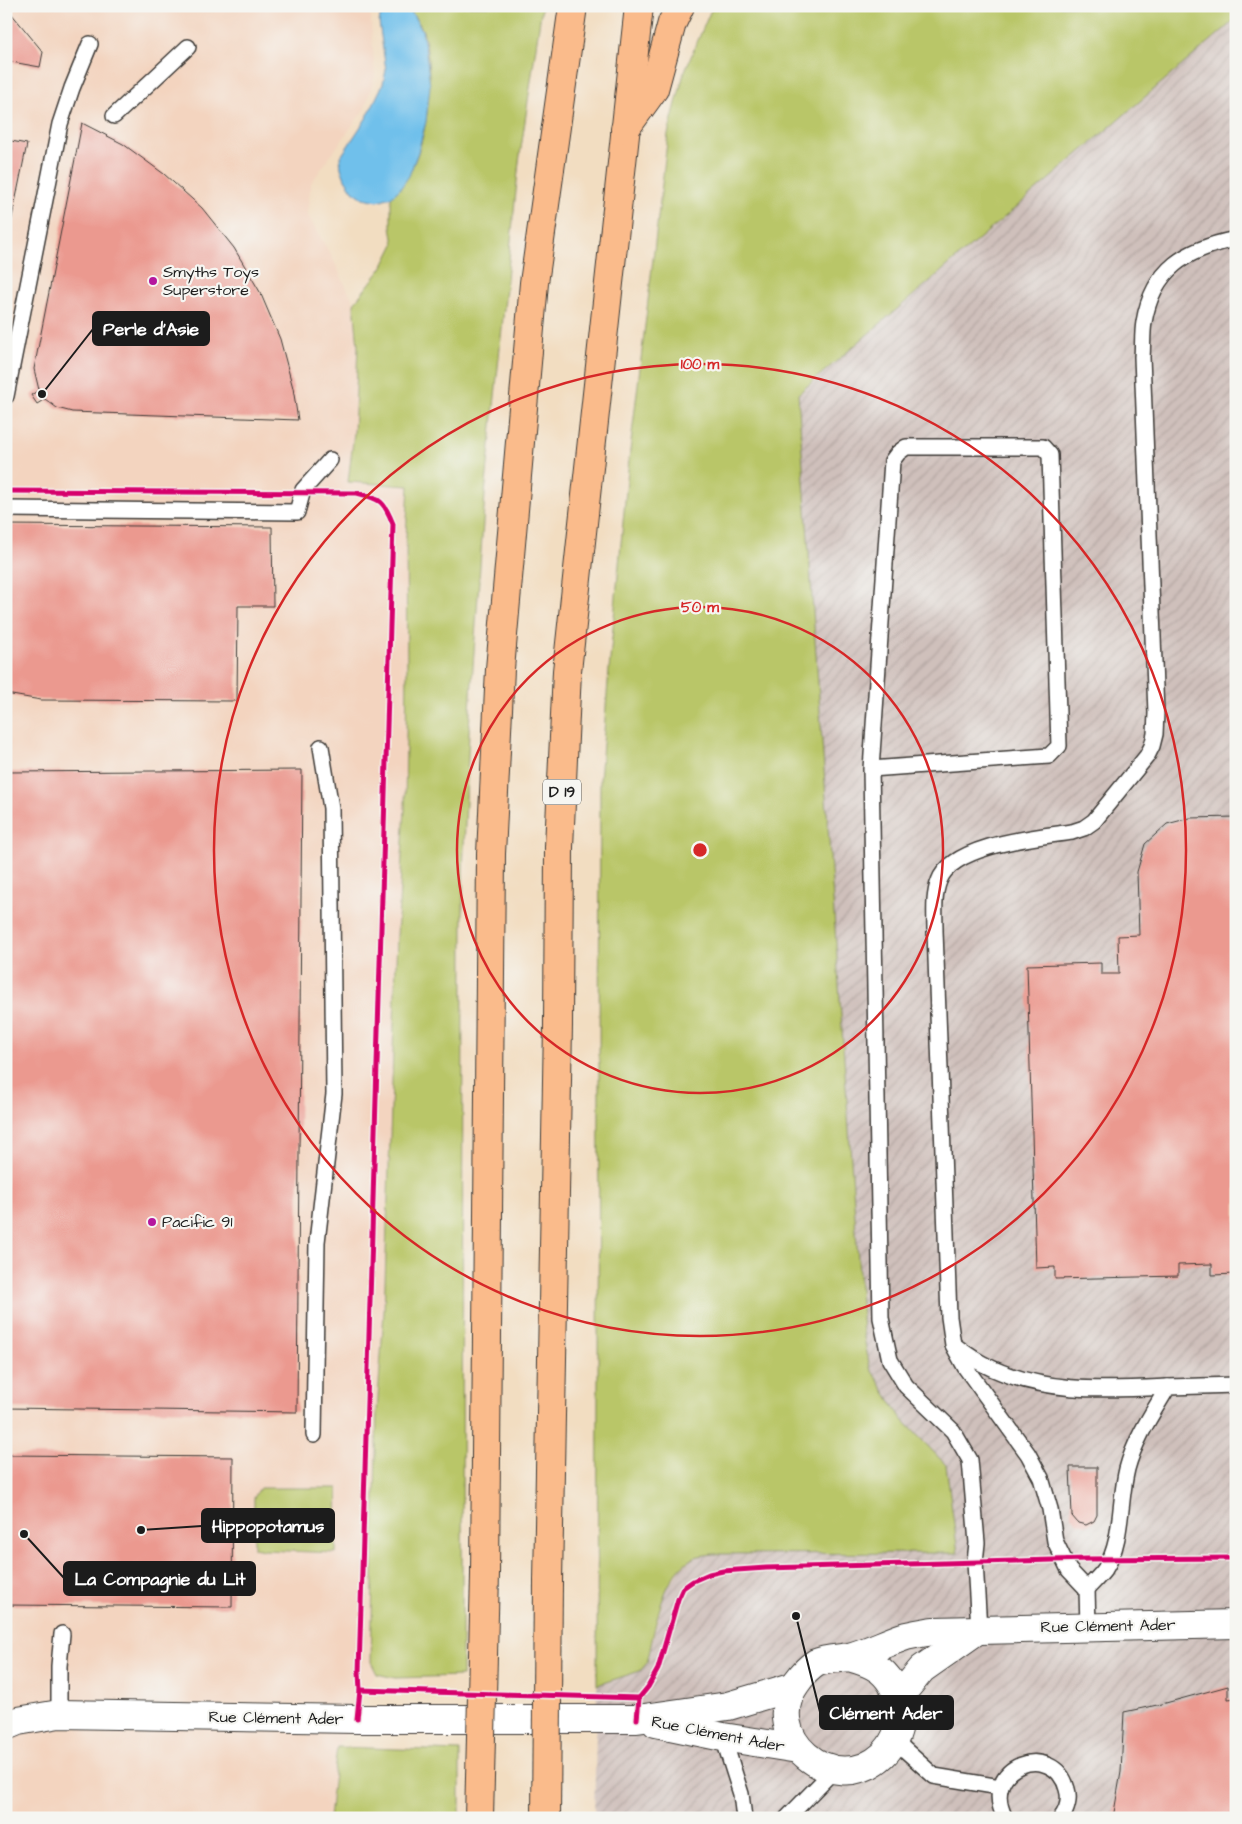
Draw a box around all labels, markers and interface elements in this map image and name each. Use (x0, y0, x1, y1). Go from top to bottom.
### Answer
place label: Smyths Toys Superstore (163, 261, 259, 301)
marker: Smyths Toys Superstore (147, 275, 159, 287)
callout: Perle d'Asie (93, 312, 209, 345)
text: Perle d'Asie (103, 317, 199, 342)
text: 100 m (681, 354, 720, 375)
text: 50 m (681, 597, 719, 618)
road number: D 19 (543, 780, 581, 804)
centre of rings (691, 841, 709, 859)
place label: Pacific 91 (162, 1211, 233, 1233)
marker: Pacific 91 (146, 1216, 158, 1228)
callout: Hippopotamus (202, 1509, 334, 1542)
text: Hippopotamus (212, 1514, 324, 1539)
callout: La Compagnie du Lit (64, 1562, 255, 1595)
text: La Compagnie du Lit (75, 1567, 246, 1593)
street label: Rue Clément Ader (1040, 1614, 1176, 1638)
callout: Clément Ader (820, 1696, 953, 1729)
text: Clément Ader (830, 1701, 943, 1726)
street label: Rue Clément Ader (208, 1706, 344, 1730)
street label: Rue Clément Ader (650, 1710, 787, 1758)

